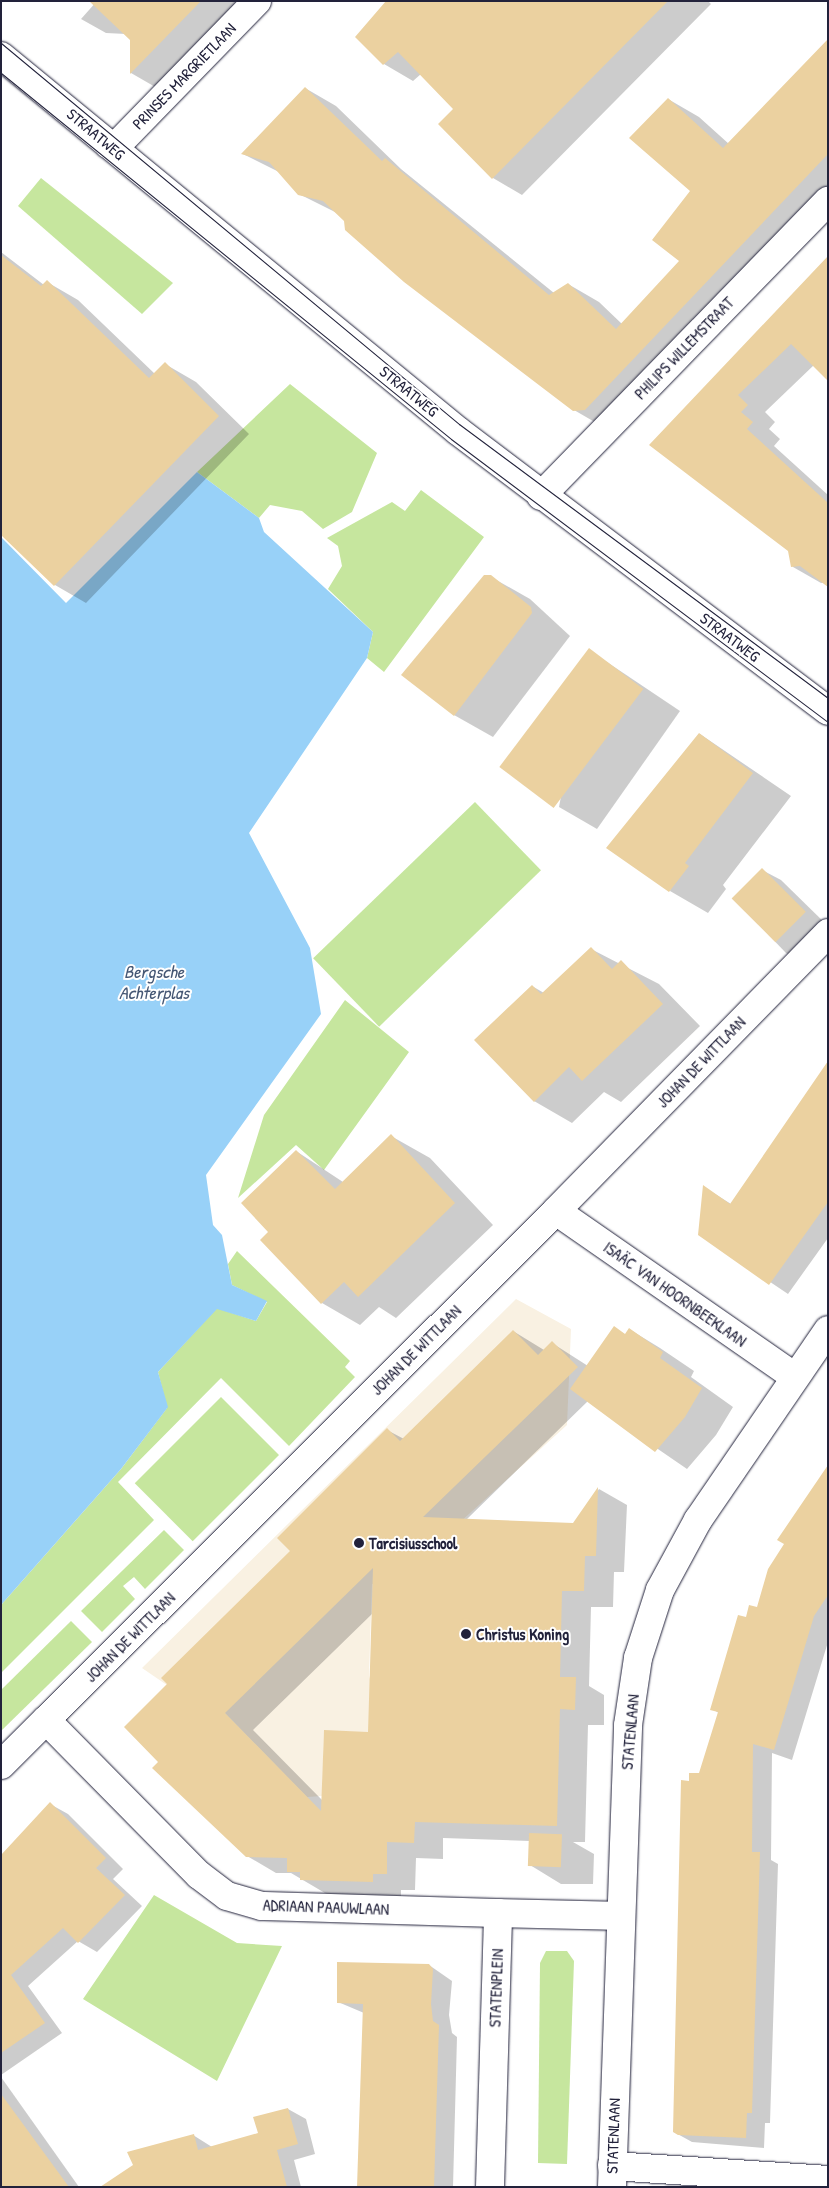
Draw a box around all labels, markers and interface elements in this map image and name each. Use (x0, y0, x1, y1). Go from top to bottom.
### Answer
street label: PRINSES MARGRIETLAAN (128, 19, 240, 133)
street label: STRAATWEG (63, 104, 129, 164)
street label: PHILIPS WILLEMSTRAAT (630, 293, 738, 403)
street label: STRAATWEG (376, 362, 442, 420)
street label: STRAATWEG (696, 608, 764, 666)
water label: Bergsche Achterplas (119, 962, 189, 1004)
street label: JOHAN DE WITTLAAN (653, 1012, 749, 1112)
street label: ISAÄC VAN HOORNBEEKLAAN (600, 1237, 750, 1351)
street label: JOHAN DE WITTLAAN (367, 1301, 465, 1399)
place label: Tarcisiusschool (369, 1533, 457, 1553)
marker: Tarcisiusschool (353, 1537, 365, 1549)
street label: JOHAN DE WITTLAAN (81, 1588, 179, 1686)
place label: Christus Koning (476, 1624, 569, 1644)
marker: Christus Koning (460, 1628, 472, 1640)
street label: STATENLAAN (617, 1693, 643, 1771)
street label: ADRIAAN PAAUWLAAN (263, 1895, 389, 1919)
street label: STATENPLEIN (485, 1948, 507, 2028)
street label: STATENLAAN (602, 2098, 624, 2174)

